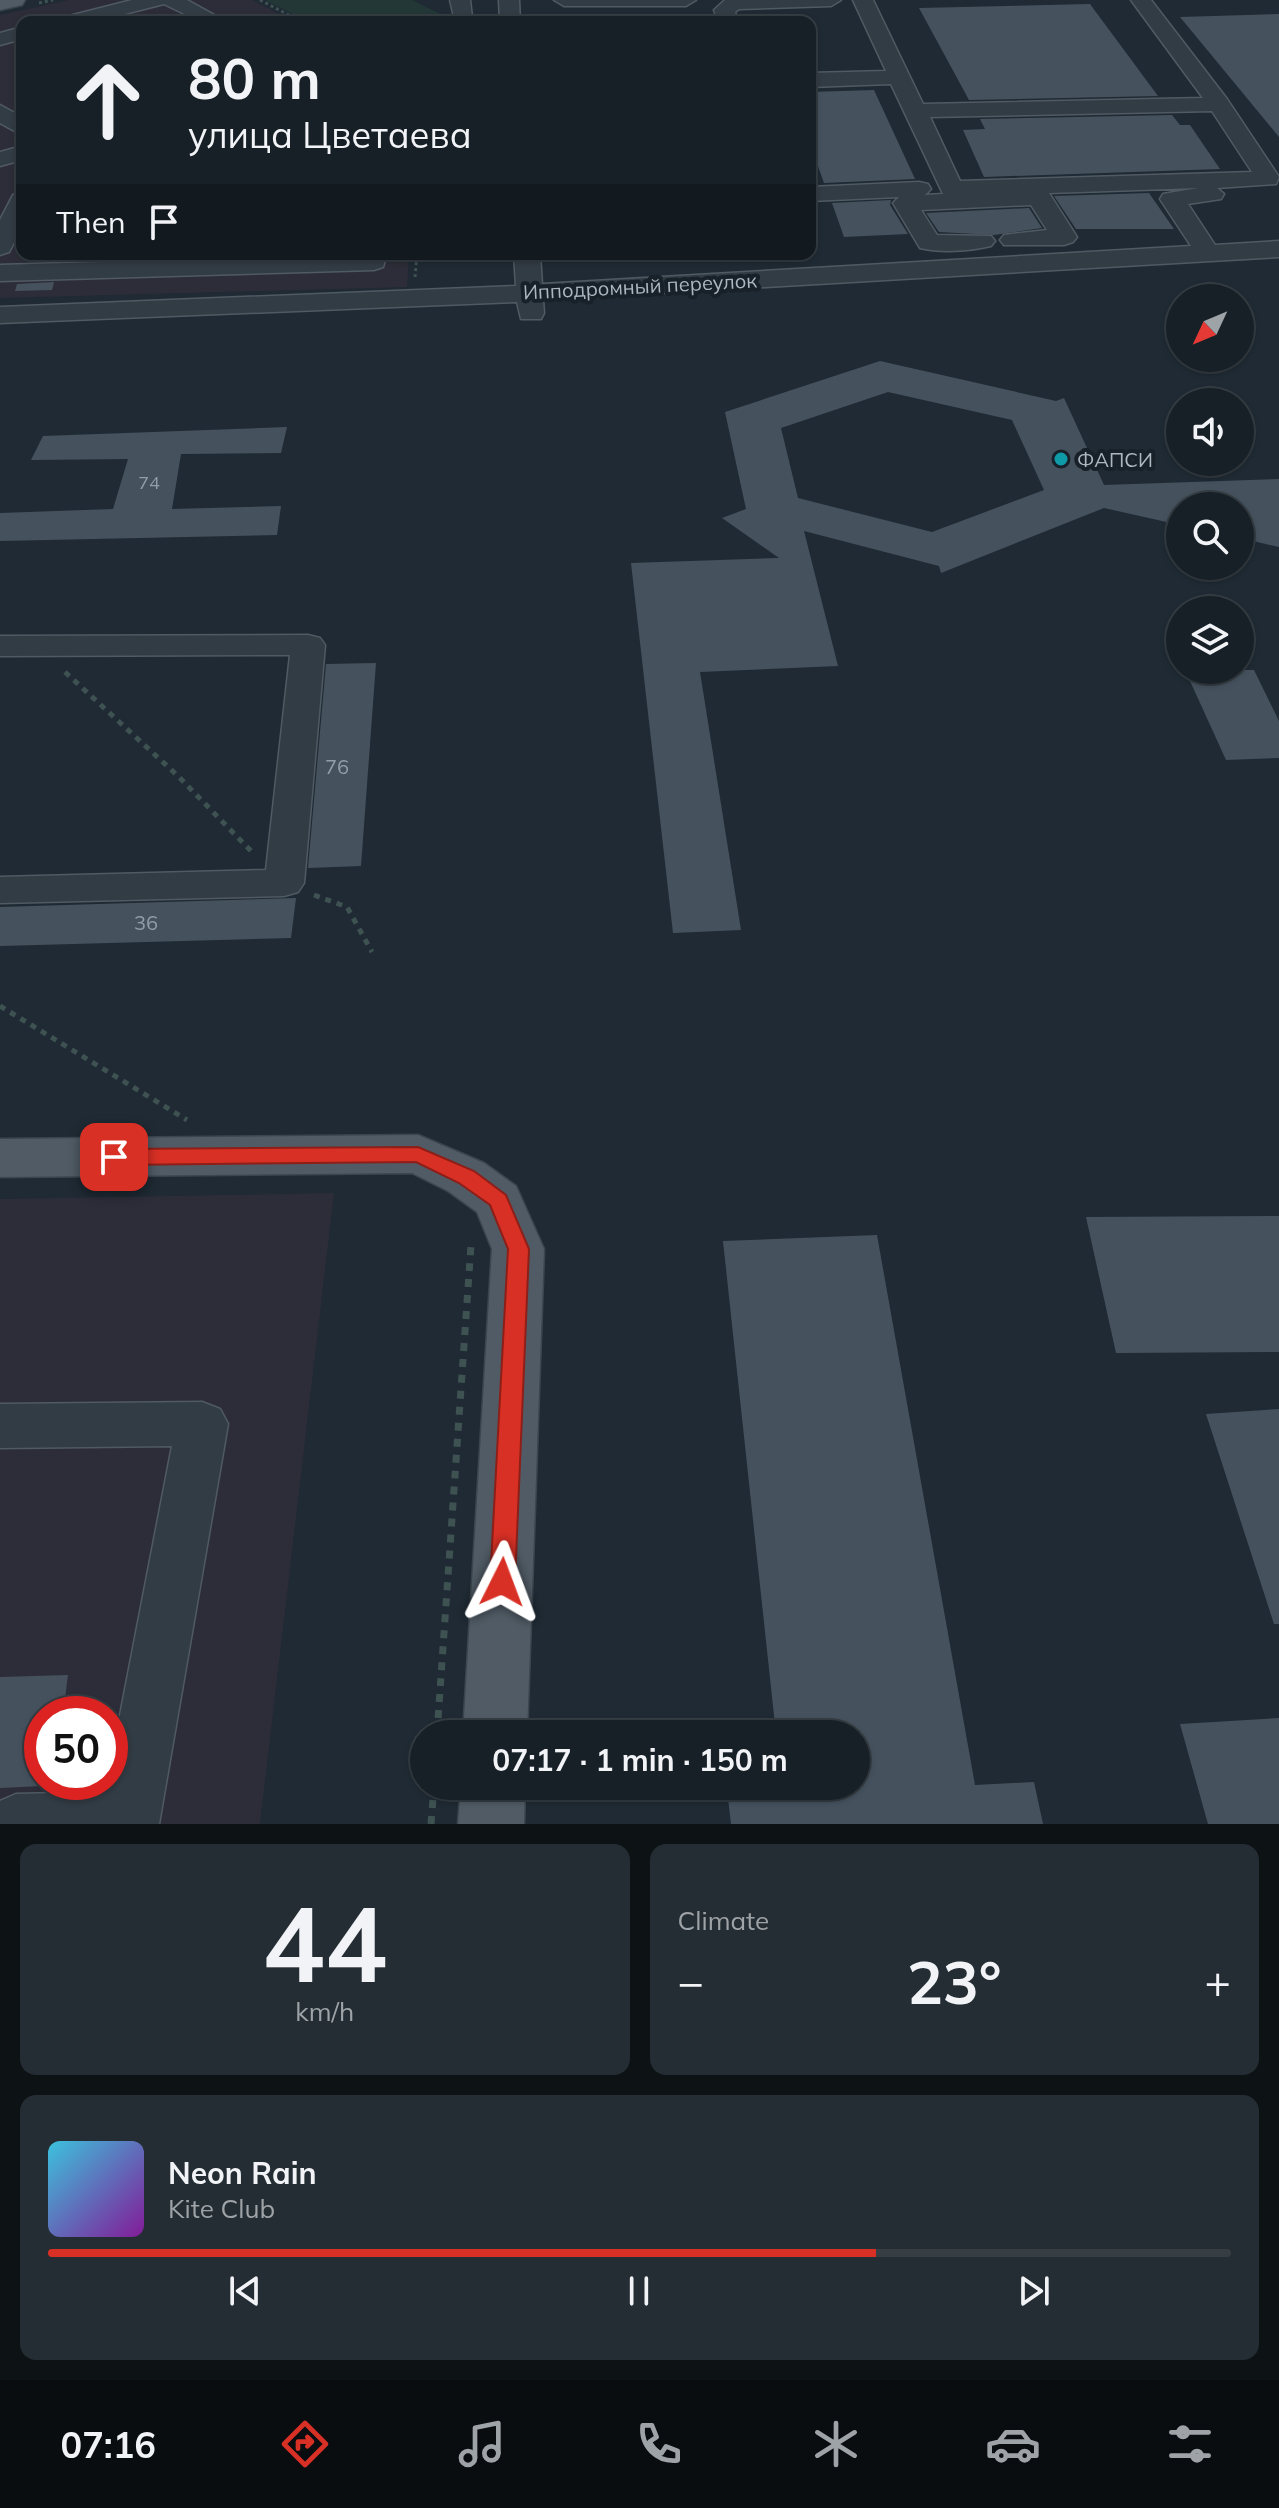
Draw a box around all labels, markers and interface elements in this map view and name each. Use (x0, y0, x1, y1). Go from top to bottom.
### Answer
text: 80 m (188, 43, 321, 113)
icon: ahead (56, 48, 160, 152)
text: улица Цветаева (188, 112, 472, 157)
icon: arrive (142, 200, 186, 244)
text: Then (56, 203, 126, 241)
street label: Ипподромный переулок (522, 267, 758, 305)
north arrow (1166, 284, 1254, 372)
map controls (1166, 284, 1254, 684)
button: sound (1166, 388, 1254, 476)
place label: ФАПСИ (1077, 447, 1153, 472)
marker: ФАПСИ (1052, 450, 1070, 468)
house number: 74 (138, 471, 160, 494)
button: search (1166, 492, 1254, 580)
button: layers (1166, 596, 1254, 684)
house number: 76 (325, 754, 349, 779)
house number: 36 (134, 910, 158, 935)
pin (80, 1123, 148, 1191)
icon: arrive (92, 1135, 136, 1179)
position arrow (460, 1540, 544, 1624)
speed limit sign: 50 (24, 1696, 128, 1800)
text: 07:17 · 1 min · 150 m (492, 1741, 788, 1779)
text: 44 (262, 1877, 387, 2008)
text: Climate (678, 1904, 769, 1937)
text: 23° (907, 1944, 1002, 2019)
text: − (678, 1954, 704, 2009)
text: + (1205, 1954, 1231, 2009)
text: km/h (295, 1995, 354, 2028)
text: Neon Rain (168, 2154, 317, 2192)
text: Kite Club (168, 2192, 275, 2225)
icon: previous (223, 2269, 267, 2313)
icon: pause (617, 2269, 661, 2313)
icon: next (1012, 2269, 1056, 2313)
icon: directions (277, 2416, 333, 2472)
icon: music (454, 2416, 510, 2472)
icon: phone (631, 2416, 687, 2472)
icon: climate (808, 2416, 864, 2472)
icon: car (985, 2416, 1041, 2472)
icon: filters (1162, 2416, 1218, 2472)
text: 07:16 (61, 2422, 156, 2467)

